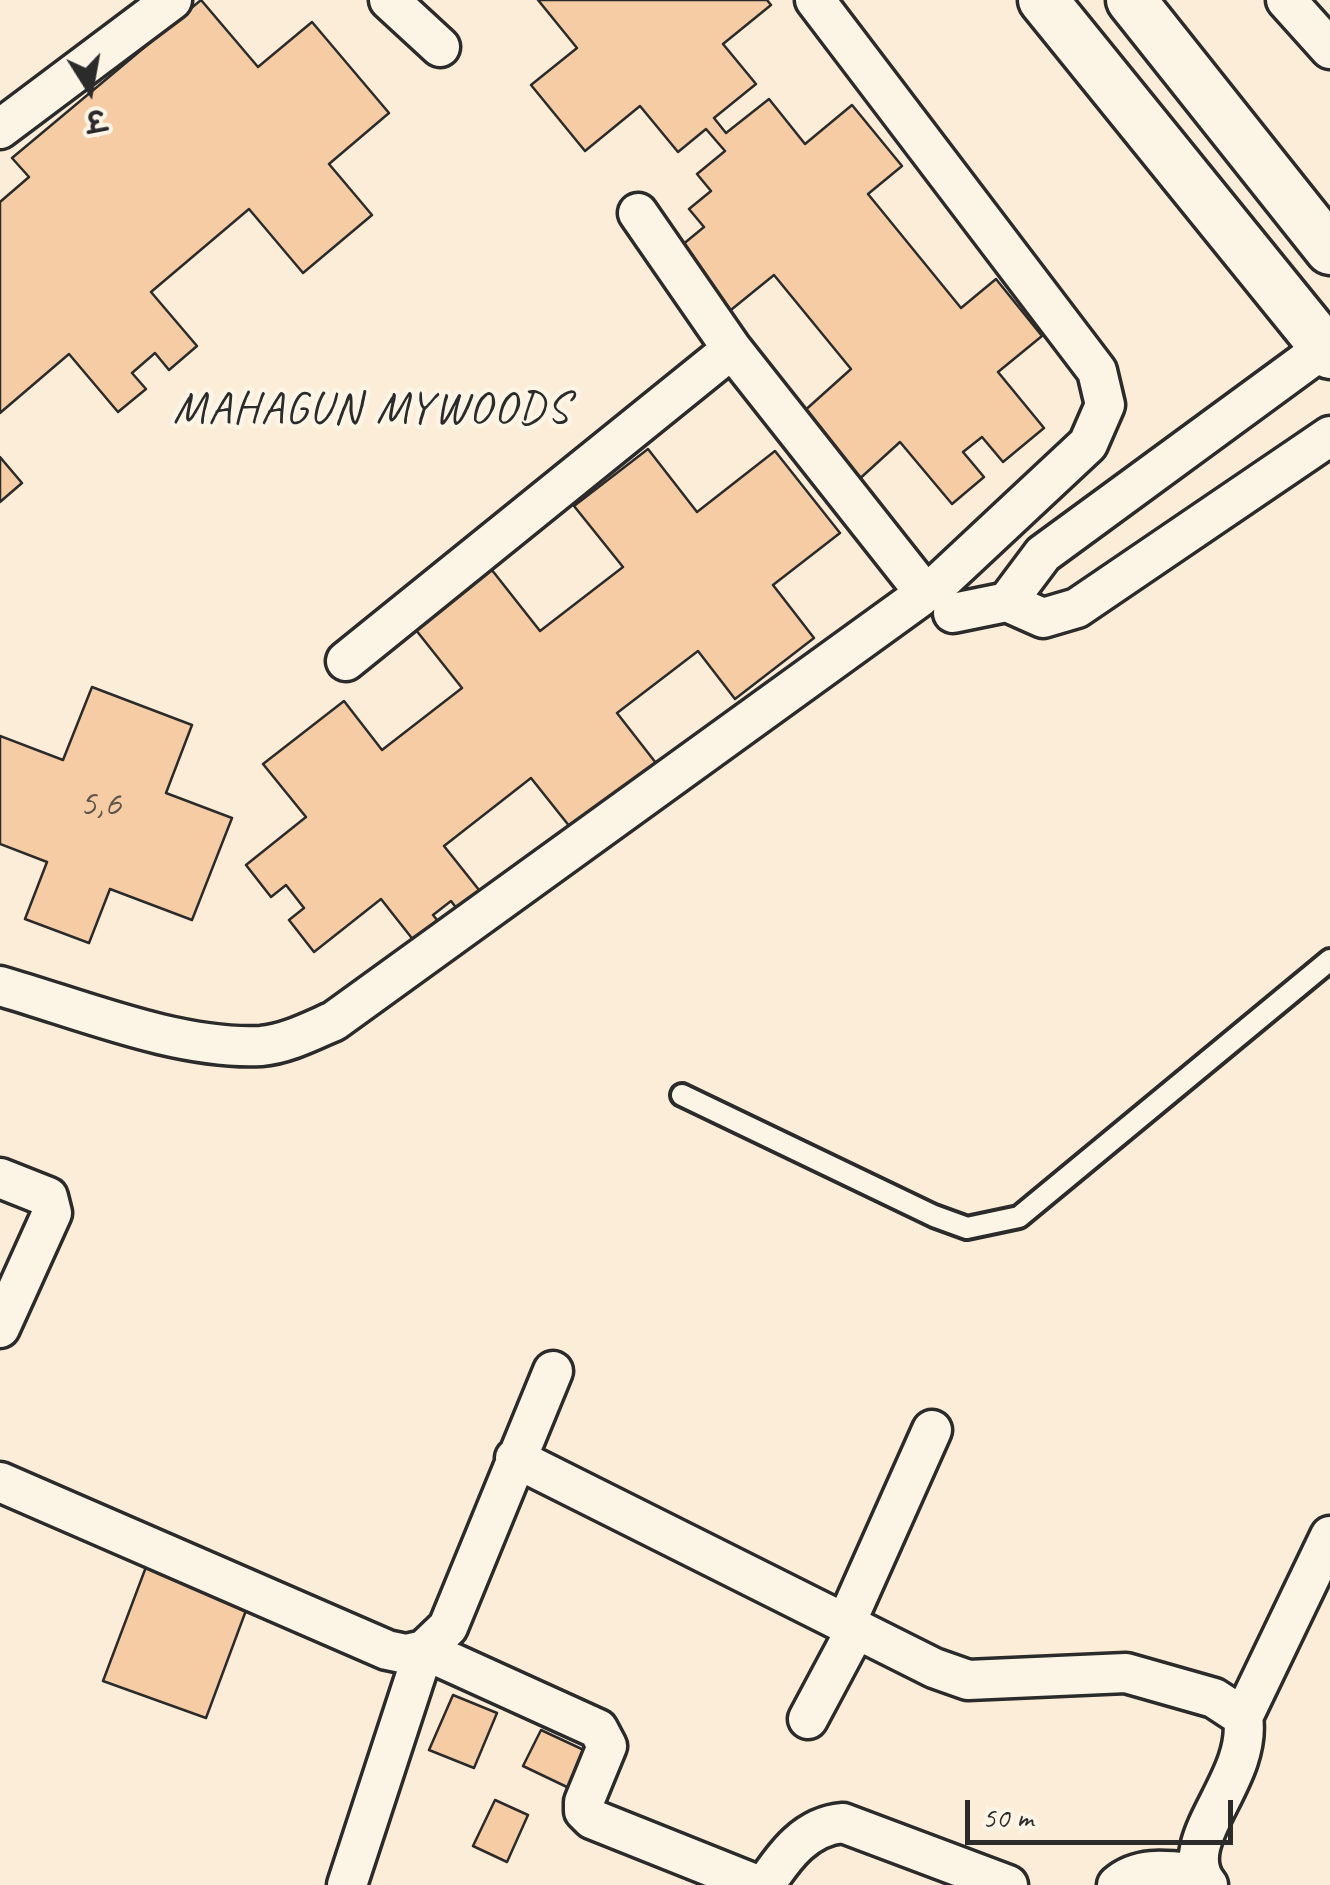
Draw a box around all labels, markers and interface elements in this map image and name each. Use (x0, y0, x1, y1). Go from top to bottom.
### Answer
north arrow (40, 40, 140, 140)
text: उ (83, 101, 108, 139)
district label: MAHAGUN MYWOODS (173, 383, 571, 437)
house number: 5,6 (79, 782, 121, 828)
scale bar (970, 1780, 1238, 1842)
text: 50 m (982, 1798, 1033, 1836)

